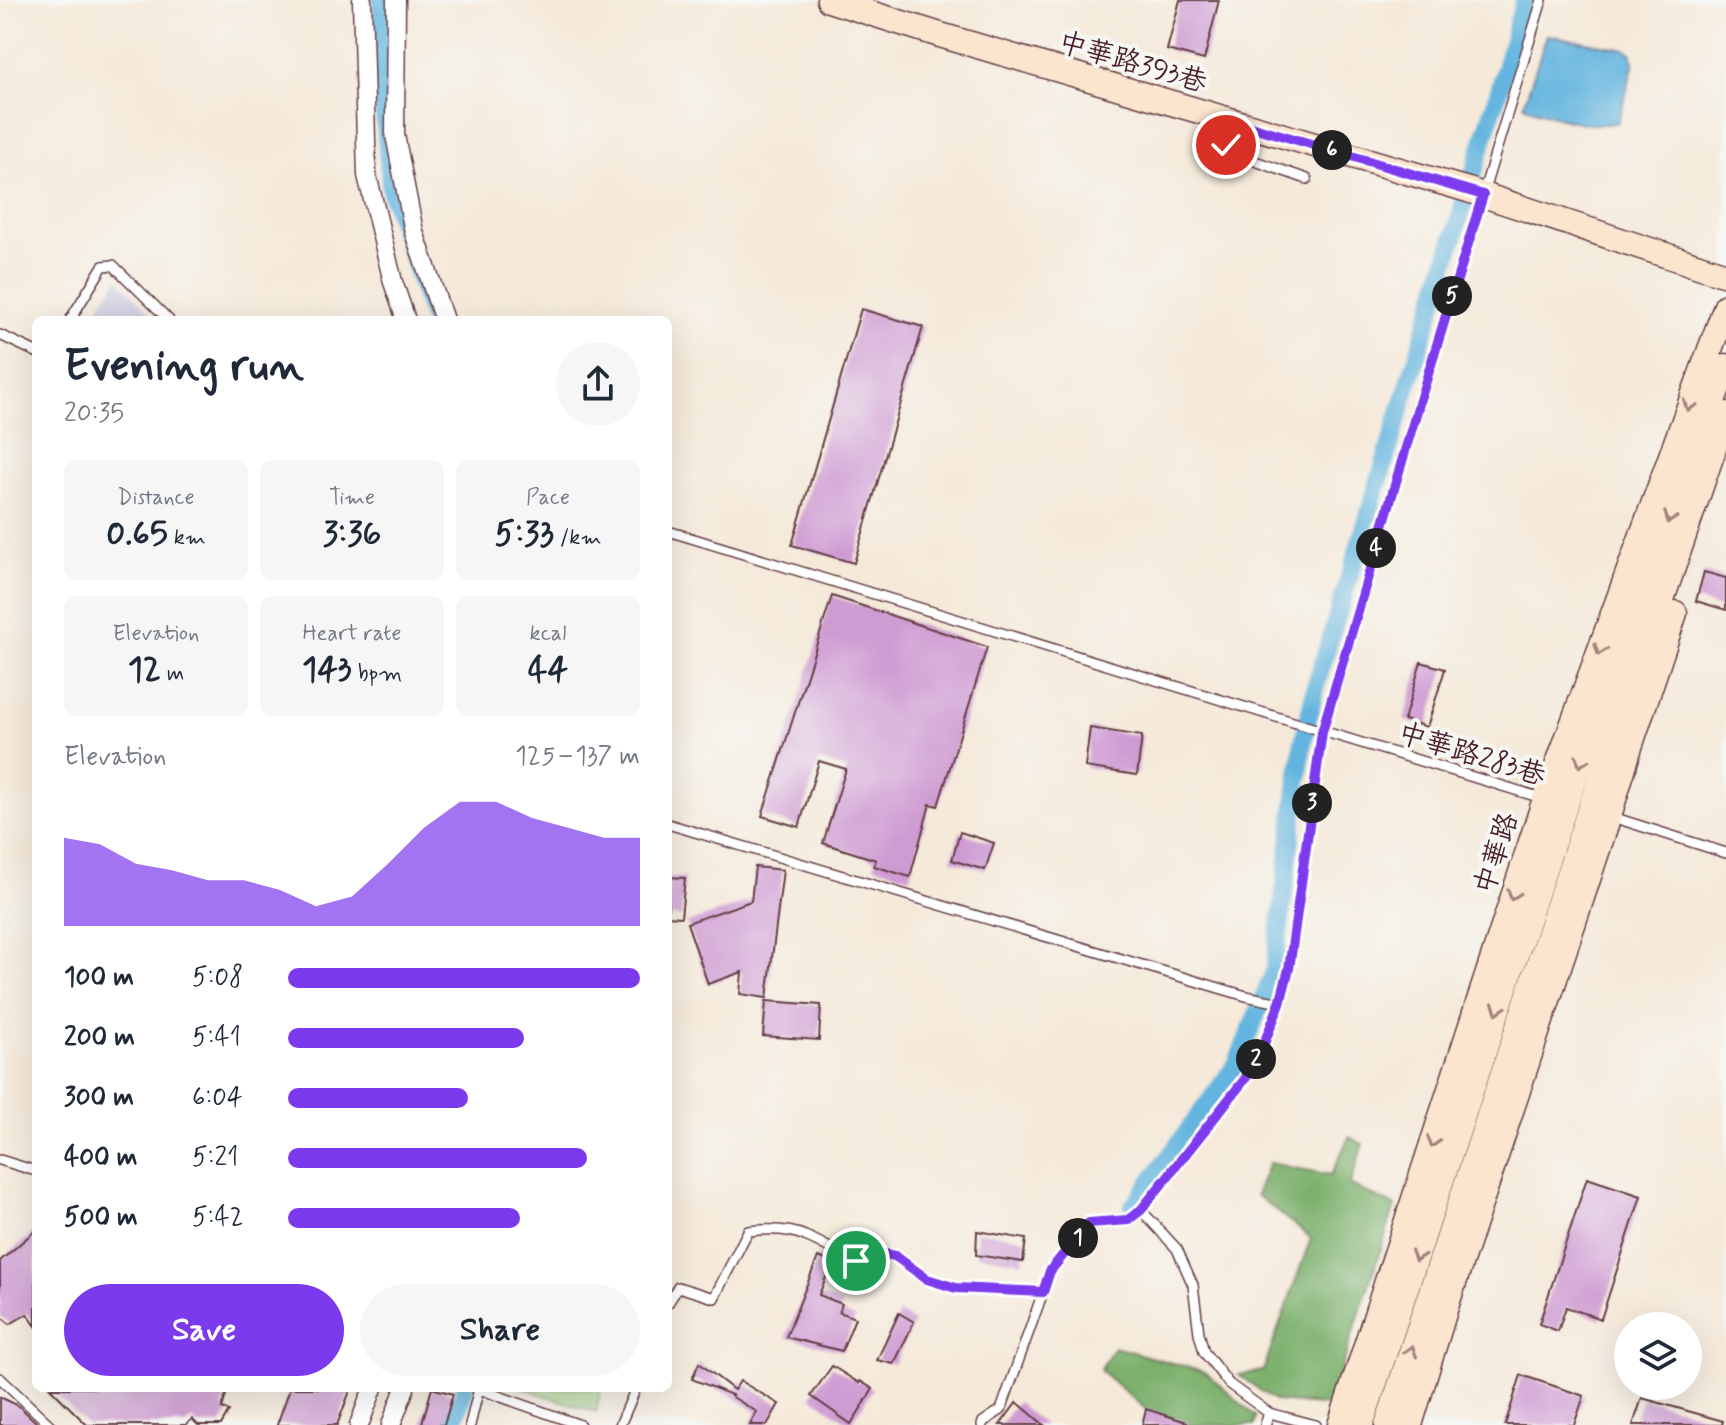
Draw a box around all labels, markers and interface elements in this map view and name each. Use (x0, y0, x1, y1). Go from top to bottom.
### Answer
street label: 中華路393巷 (1054, 25, 1212, 103)
pin (1192, 111, 1260, 179)
icon: check (1204, 123, 1248, 167)
pin: 6 (1312, 130, 1352, 170)
text: 6 (1326, 136, 1338, 164)
pin: 5 (1432, 276, 1472, 316)
text: 5 (1445, 282, 1459, 310)
text: Evening run (64, 338, 304, 396)
button: share (556, 342, 640, 426)
text: 20:35 (64, 397, 124, 431)
one-way arrow (1683, 398, 1699, 412)
text: Distance (117, 484, 195, 512)
text: Time (329, 484, 375, 512)
text: Pace (526, 484, 570, 512)
one-way arrow (1663, 510, 1680, 524)
text: 0.65 (106, 512, 168, 557)
text: 3:36 (323, 512, 381, 557)
text: 5:33 (495, 512, 554, 557)
text: km (168, 524, 206, 552)
text: /km (554, 524, 601, 552)
pin: 4 (1356, 528, 1396, 568)
text: 4 (1370, 534, 1382, 562)
text: Elevation (113, 620, 199, 648)
text: Heart rate (303, 620, 401, 648)
text: kcal (530, 620, 566, 648)
one-way arrow (1593, 642, 1609, 656)
text: 12 (128, 648, 161, 693)
text: 143 (302, 648, 352, 693)
text: 44 (528, 648, 568, 693)
text: m (161, 660, 184, 688)
text: bpm (352, 660, 402, 688)
street label: 中華路283巷 (1393, 715, 1551, 796)
text: Elevation (64, 740, 166, 774)
text: 125–137 m (515, 740, 640, 774)
one-way arrow (1574, 754, 1591, 768)
pin: 3 (1292, 783, 1332, 823)
text: 3 (1307, 789, 1317, 817)
street label: 中華路 (1467, 808, 1528, 899)
one-way arrow (1507, 887, 1523, 901)
text: 100 m (64, 961, 134, 995)
text: 5:08 (192, 961, 243, 995)
one-way arrow (1491, 1001, 1507, 1015)
text: 200 m (64, 1021, 135, 1055)
text: 5:41 (192, 1021, 241, 1055)
pin: 2 (1236, 1039, 1276, 1079)
text: 2 (1251, 1045, 1261, 1073)
text: 300 m (64, 1081, 134, 1115)
text: 6:04 (192, 1081, 243, 1115)
one-way arrow (1426, 1134, 1442, 1148)
text: 400 m (64, 1141, 137, 1175)
text: 5:21 (192, 1141, 238, 1175)
text: 500 m (64, 1201, 138, 1235)
text: 5:42 (192, 1201, 243, 1235)
pin: 1 (1058, 1218, 1098, 1258)
text: 1 (1073, 1224, 1083, 1252)
pin (822, 1227, 890, 1295)
icon: arrive (834, 1239, 878, 1283)
one-way arrow (1410, 1248, 1426, 1262)
button: Save (64, 1284, 344, 1376)
button: Share (360, 1284, 640, 1376)
map controls (1614, 1312, 1702, 1400)
button: layers (1614, 1312, 1702, 1400)
one-way arrow (1402, 1345, 1418, 1359)

